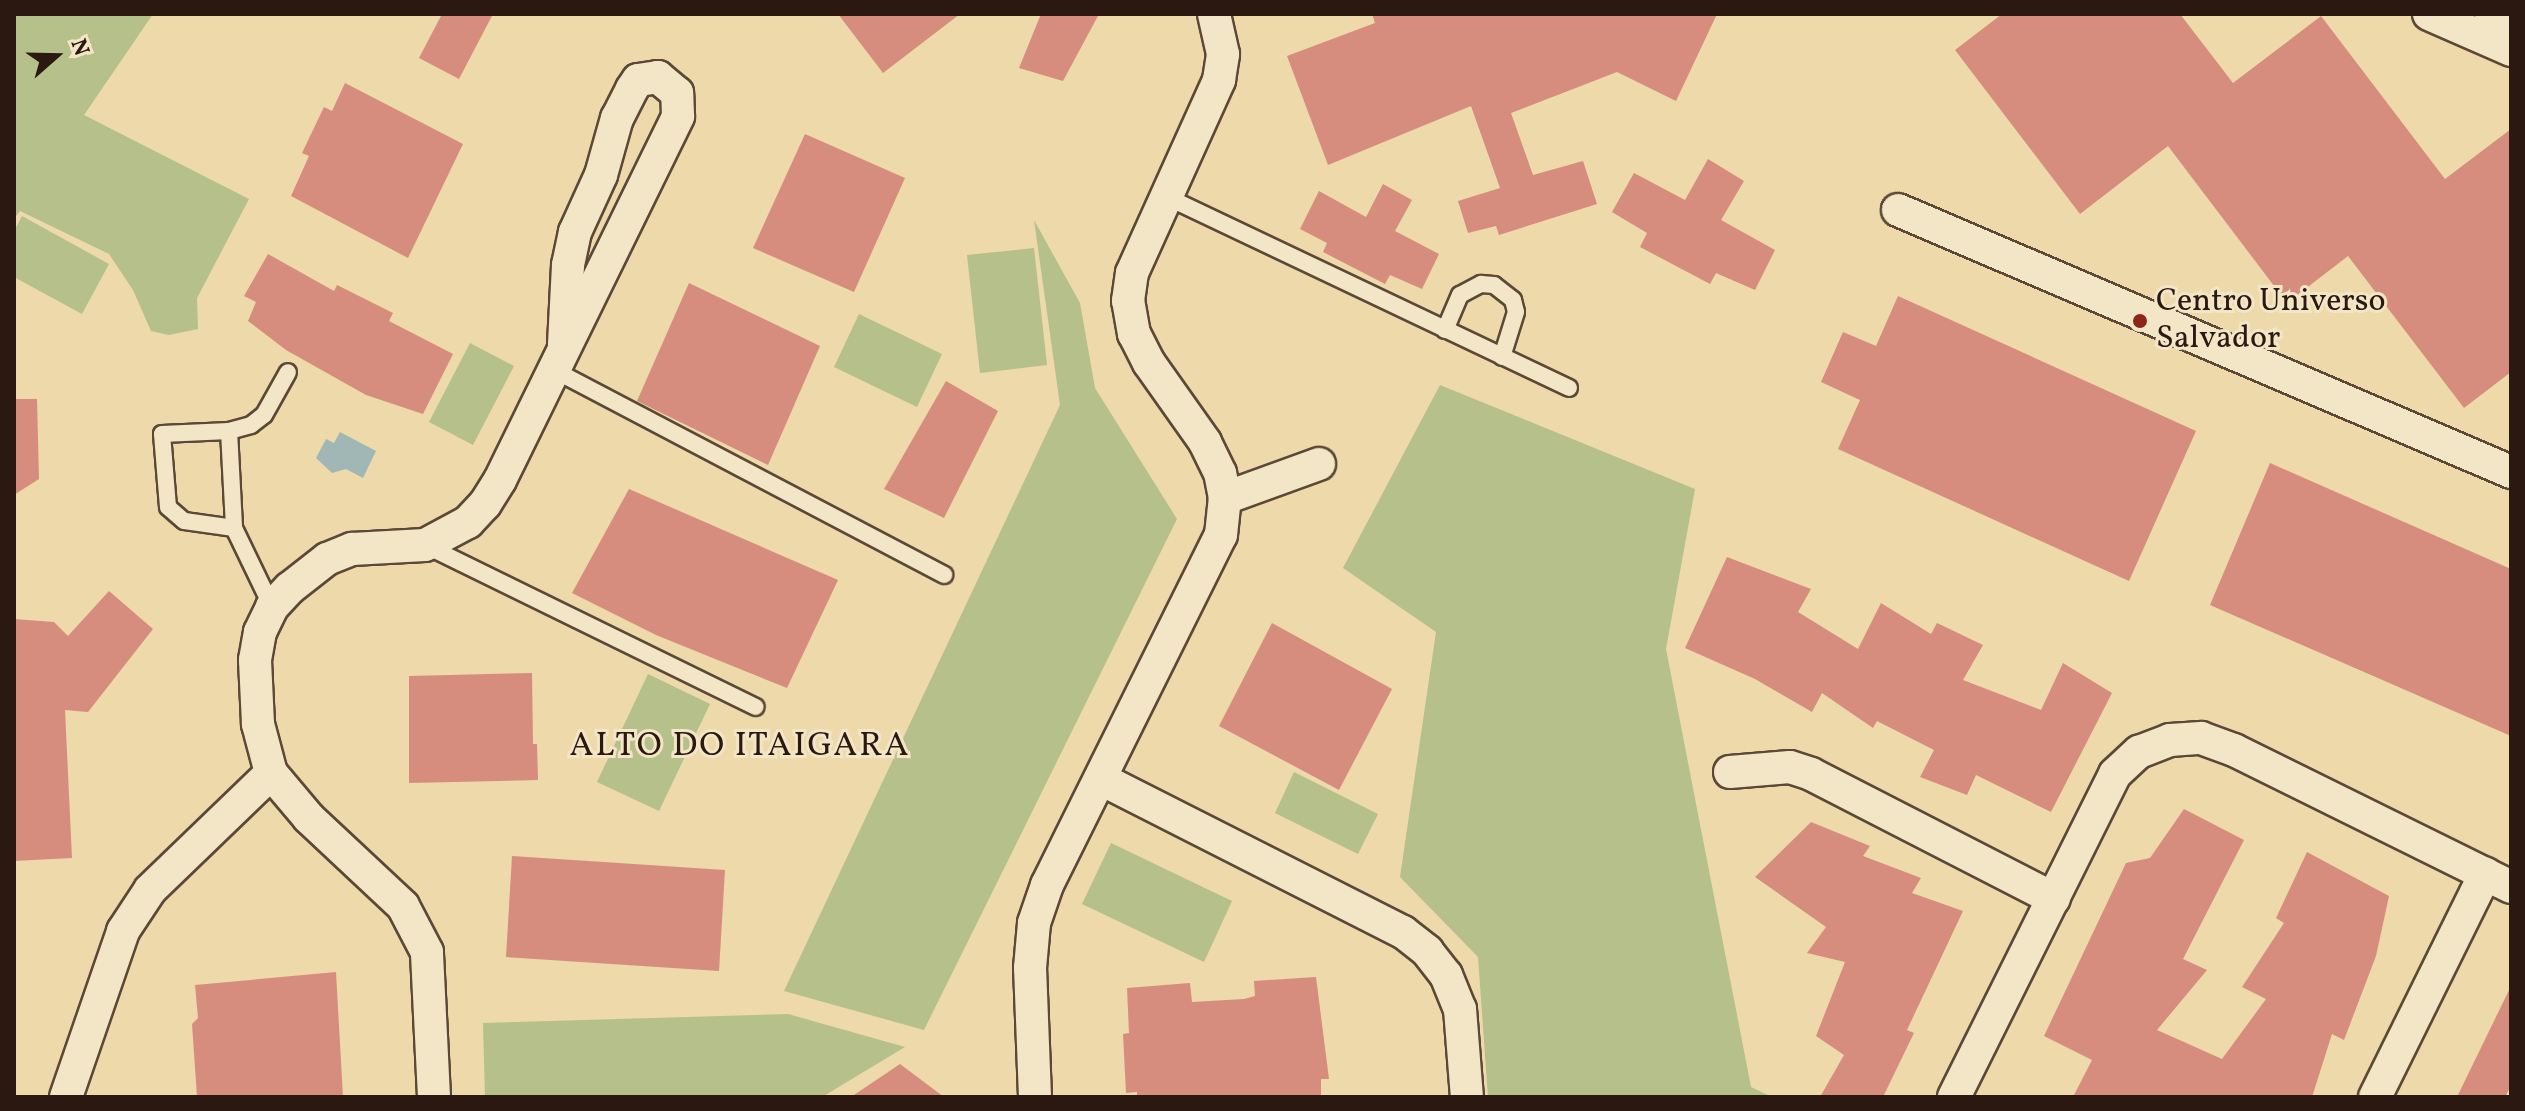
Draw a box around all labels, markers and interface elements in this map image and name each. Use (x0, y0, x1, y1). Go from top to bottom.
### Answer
north arrow (16, 16, 96, 96)
text: N (62, 35, 96, 60)
place label: Centro Universo Salvador (2156, 284, 2385, 359)
marker: Centro Universo Salvador (2131, 312, 2149, 330)
district label: ALTO DO ITAIGARA (570, 727, 910, 767)

